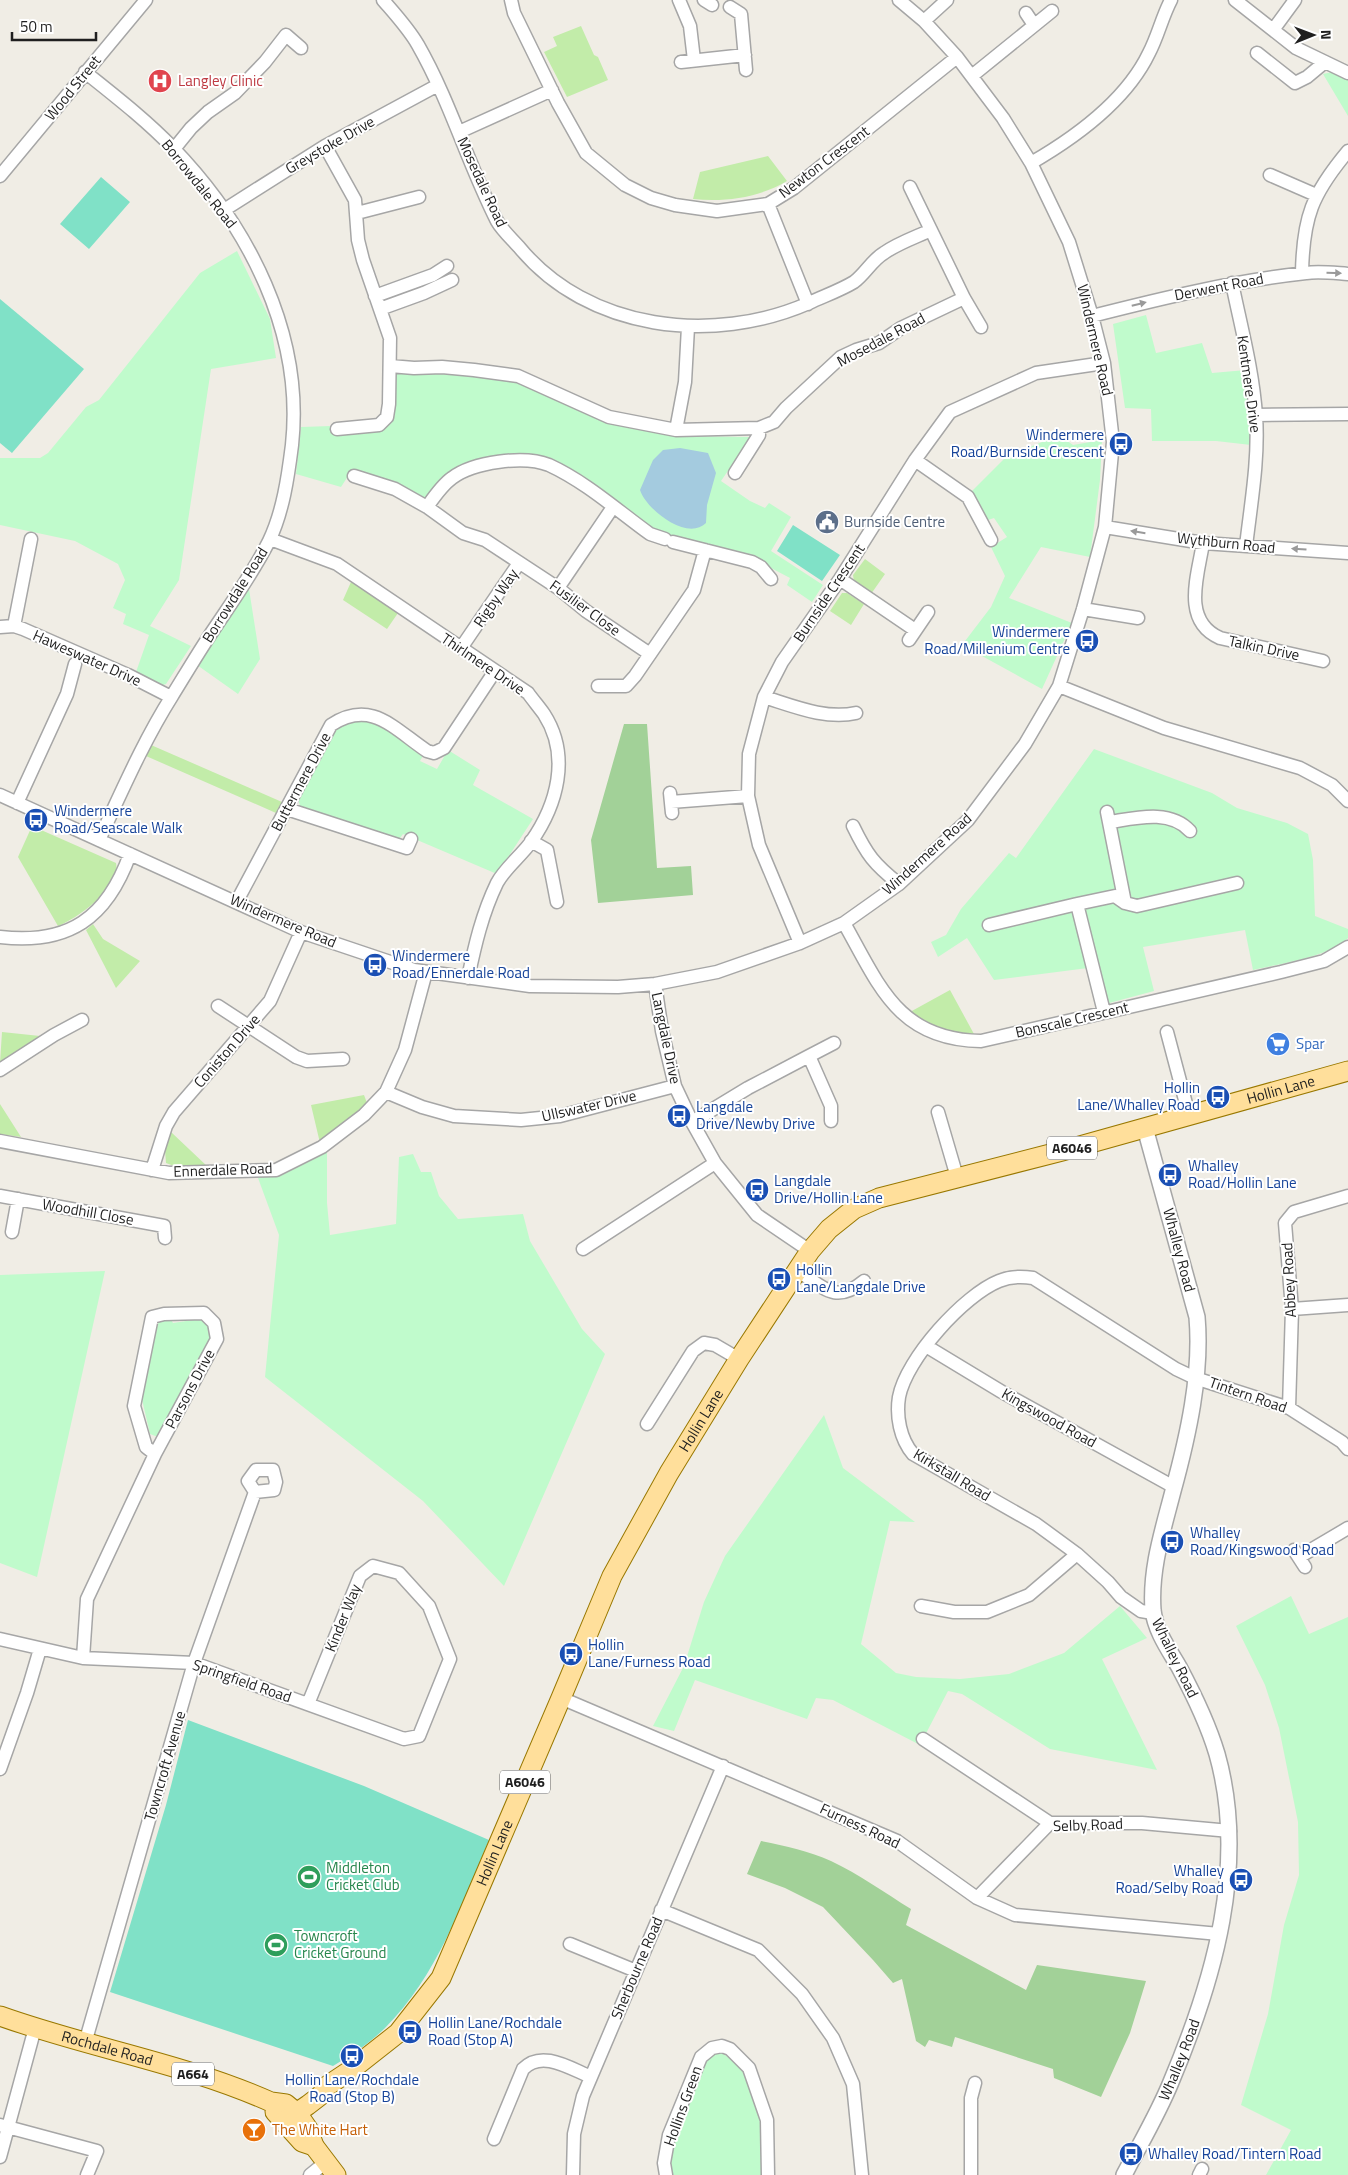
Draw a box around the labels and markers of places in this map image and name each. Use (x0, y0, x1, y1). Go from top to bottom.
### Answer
hospital icon: Langley Clinic (147, 68, 173, 94)
place label: Langley Clinic (178, 69, 263, 92)
place label: Windermere Road/Burnside Crescent (951, 423, 1105, 463)
bus stop icon: Windermere Road/Burnside Crescent (1108, 431, 1134, 457)
public building icon: Burnside Centre (814, 509, 840, 535)
place label: Burnside Centre (844, 510, 945, 533)
place label: Windermere Road/Millenium Centre (924, 620, 1070, 660)
bus stop icon: Windermere Road/Millenium Centre (1074, 628, 1100, 654)
place label: Windermere Road/Seascale Walk (54, 799, 182, 839)
bus stop icon: Windermere Road/Seascale Walk (23, 807, 49, 833)
place label: Windermere Road/Ennerdale Road (392, 944, 530, 984)
bus stop icon: Windermere Road/Ennerdale Road (362, 952, 388, 978)
supermarket icon: Spar (1265, 1031, 1291, 1057)
place label: Spar (1296, 1032, 1325, 1055)
place label: Hollin Lane/Whalley Road (1077, 1076, 1200, 1116)
bus stop icon: Hollin Lane/Whalley Road (1205, 1084, 1231, 1110)
place label: Langdale Drive/Newby Drive (696, 1095, 815, 1135)
bus stop icon: Langdale Drive/Newby Drive (666, 1103, 692, 1129)
place label: Whalley Road/Hollin Lane (1188, 1154, 1297, 1194)
bus stop icon: Whalley Road/Hollin Lane (1157, 1162, 1183, 1188)
place label: Langdale Drive/Hollin Lane (774, 1169, 883, 1209)
bus stop icon: Langdale Drive/Hollin Lane (744, 1177, 770, 1203)
place label: Hollin Lane/Langdale Drive (796, 1258, 926, 1298)
bus stop icon: Hollin Lane/Langdale Drive (766, 1266, 792, 1292)
place label: Whalley Road/Kingswood Road (1190, 1521, 1334, 1561)
bus stop icon: Whalley Road/Kingswood Road (1159, 1529, 1185, 1555)
place label: Hollin Lane/Furness Road (588, 1633, 711, 1673)
bus stop icon: Hollin Lane/Furness Road (558, 1641, 584, 1667)
place label: Middleton Cricket Club (326, 1856, 400, 1896)
place label: Whalley Road/Selby Road (1115, 1859, 1224, 1899)
sports icon: Middleton Cricket Club (296, 1864, 322, 1890)
bus stop icon: Whalley Road/Selby Road (1228, 1867, 1254, 1893)
place label: Towncroft Cricket Ground (294, 1924, 386, 1964)
sports icon: Towncroft Cricket Ground (263, 1932, 289, 1958)
place label: Hollin Lane/Rochdale Road (Stop A) (428, 2011, 562, 2051)
bus stop icon: Hollin Lane/Rochdale Road (Stop A) (397, 2019, 423, 2045)
bus stop icon: Hollin Lane/Rochdale Road (Stop B) (339, 2043, 365, 2069)
place label: Hollin Lane/Rochdale Road (Stop B) (285, 2068, 419, 2108)
bar icon: The White Hart (241, 2117, 267, 2143)
place label: The White Hart (272, 2118, 368, 2141)
bus stop icon: Whalley Road/Tintern Road (1118, 2141, 1144, 2167)
place label: Whalley Road/Tintern Road (1148, 2142, 1321, 2165)

